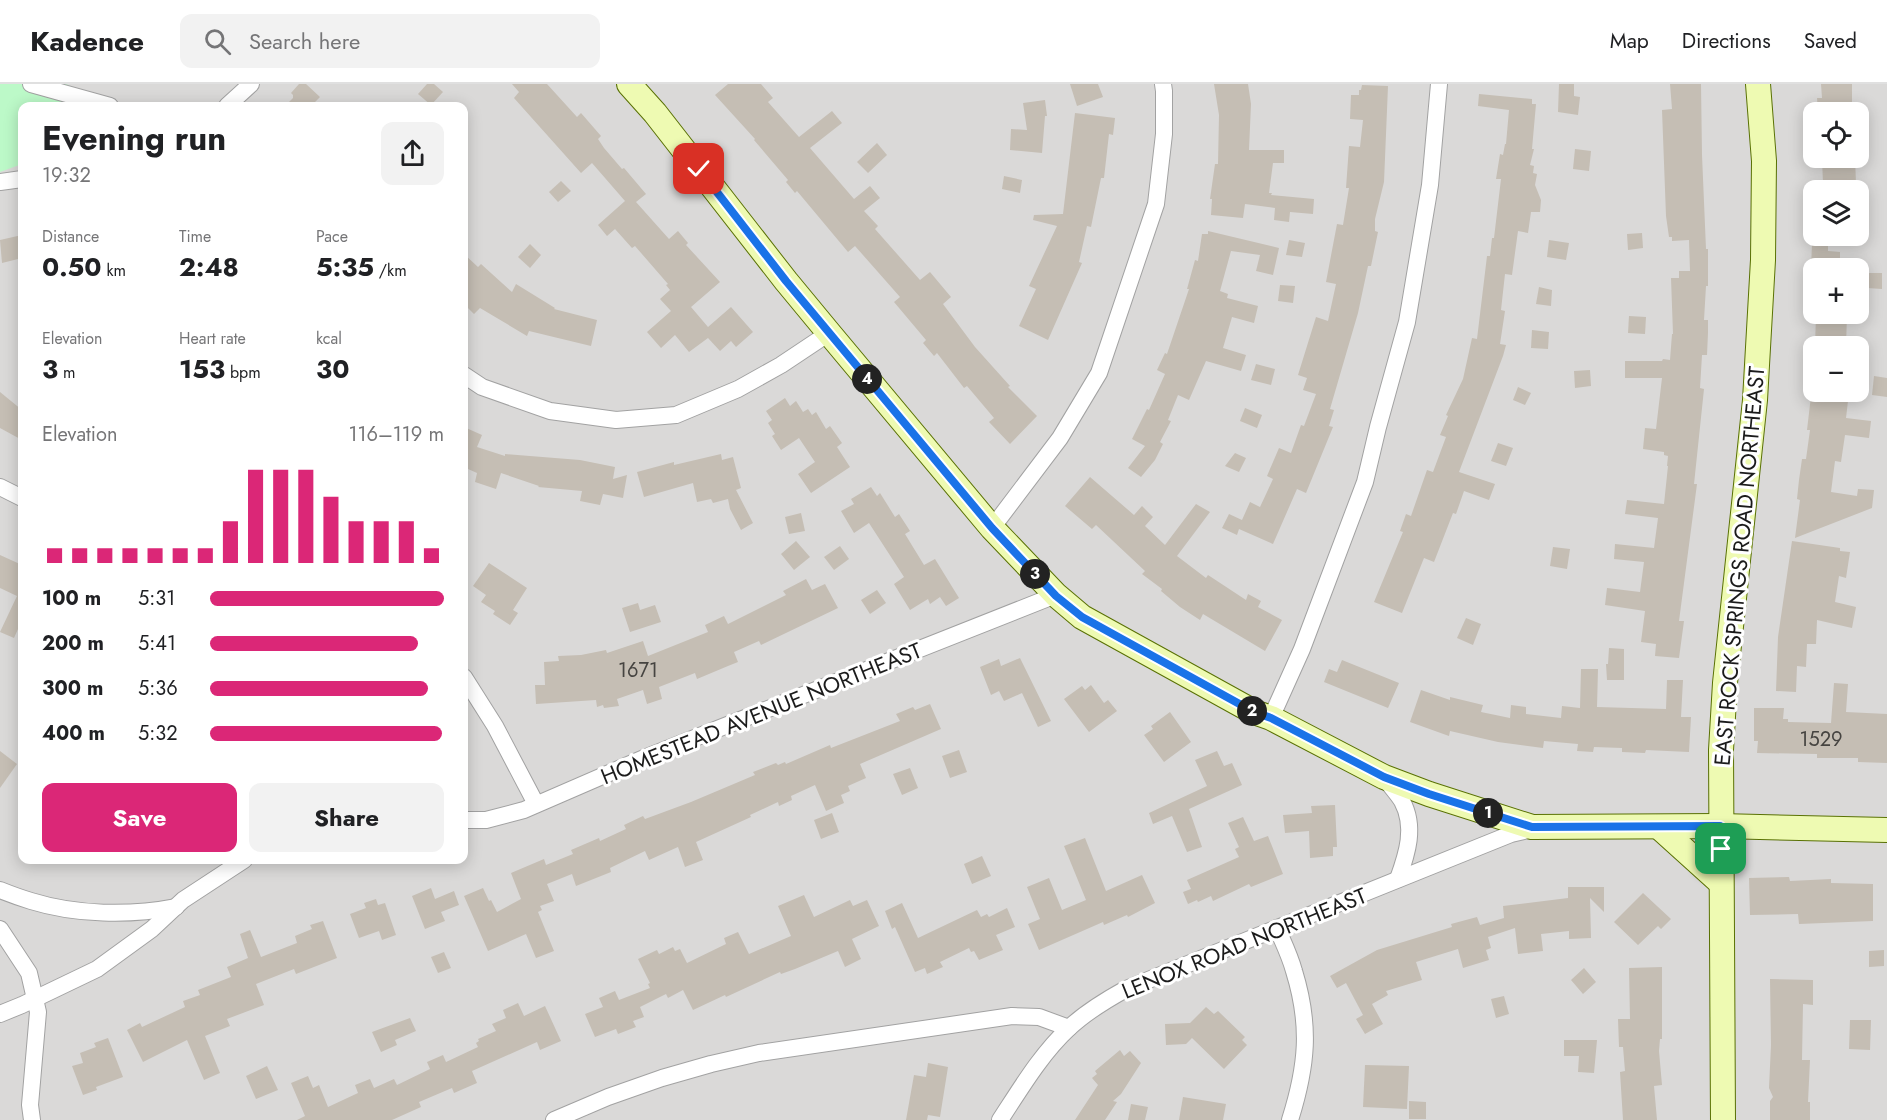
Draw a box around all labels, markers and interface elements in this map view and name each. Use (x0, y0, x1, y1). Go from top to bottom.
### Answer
search box (180, 14, 600, 68)
text: Kadence (30, 21, 144, 62)
icon: search (201, 25, 234, 58)
text: Search here (249, 25, 360, 57)
text: Map (1610, 26, 1649, 56)
text: Directions (1682, 26, 1771, 56)
text: Saved (1804, 26, 1857, 56)
map controls (1803, 102, 1869, 402)
button: locate (1803, 102, 1869, 168)
text: Evening run (42, 115, 226, 162)
button: share (381, 122, 444, 185)
pin (673, 143, 724, 194)
icon: check (682, 152, 715, 185)
text: 19:32 (42, 161, 91, 190)
button: layers (1803, 180, 1869, 246)
text: Distance (42, 225, 99, 248)
text: Time (179, 225, 211, 248)
text: Pace (316, 225, 348, 248)
text: 0.50 (42, 248, 102, 286)
text: 2:48 (179, 248, 239, 286)
text: 5:35 (316, 248, 374, 286)
button: + (1803, 258, 1869, 324)
text: km (102, 259, 126, 282)
text: /km (374, 259, 407, 282)
text: Elevation (42, 327, 102, 350)
text: Heart rate (179, 327, 246, 350)
text: kcal (316, 327, 342, 350)
button: − (1803, 336, 1869, 402)
text: 3 (42, 350, 58, 388)
text: 153 (179, 350, 225, 388)
text: 30 (316, 350, 349, 388)
text: m (58, 361, 75, 384)
text: bpm (225, 361, 261, 384)
pin: 4 (852, 364, 882, 394)
street label: EAST ROCK SPRINGS ROAD NORTHEAST (1706, 364, 1772, 767)
text: 4 (861, 367, 873, 390)
text: Elevation (42, 420, 117, 449)
text: 116–119 m (349, 420, 444, 449)
pin: 3 (1020, 559, 1050, 589)
text: 3 (1030, 562, 1040, 585)
text: 100 m (42, 584, 101, 613)
text: 5:31 (138, 584, 175, 613)
text: 200 m (42, 629, 104, 658)
text: 5:41 (138, 629, 176, 658)
street label: HOMESTEAD AVENUE NORTHEAST (596, 634, 927, 792)
house number: 1671 (618, 656, 658, 685)
text: 300 m (42, 674, 103, 703)
text: 5:36 (138, 674, 178, 703)
pin: 2 (1237, 696, 1267, 726)
text: 2 (1247, 699, 1257, 722)
text: 400 m (42, 719, 105, 748)
text: 5:32 (138, 719, 178, 748)
house number: 1529 (1799, 725, 1843, 754)
button: Save (42, 783, 237, 852)
button: Share (249, 783, 444, 852)
pin: 1 (1473, 798, 1503, 828)
text: 1 (1484, 801, 1492, 824)
pin (1695, 823, 1746, 874)
icon: arrive (1704, 832, 1737, 865)
street label: LENOX ROAD NORTHEAST (1117, 879, 1372, 1007)

